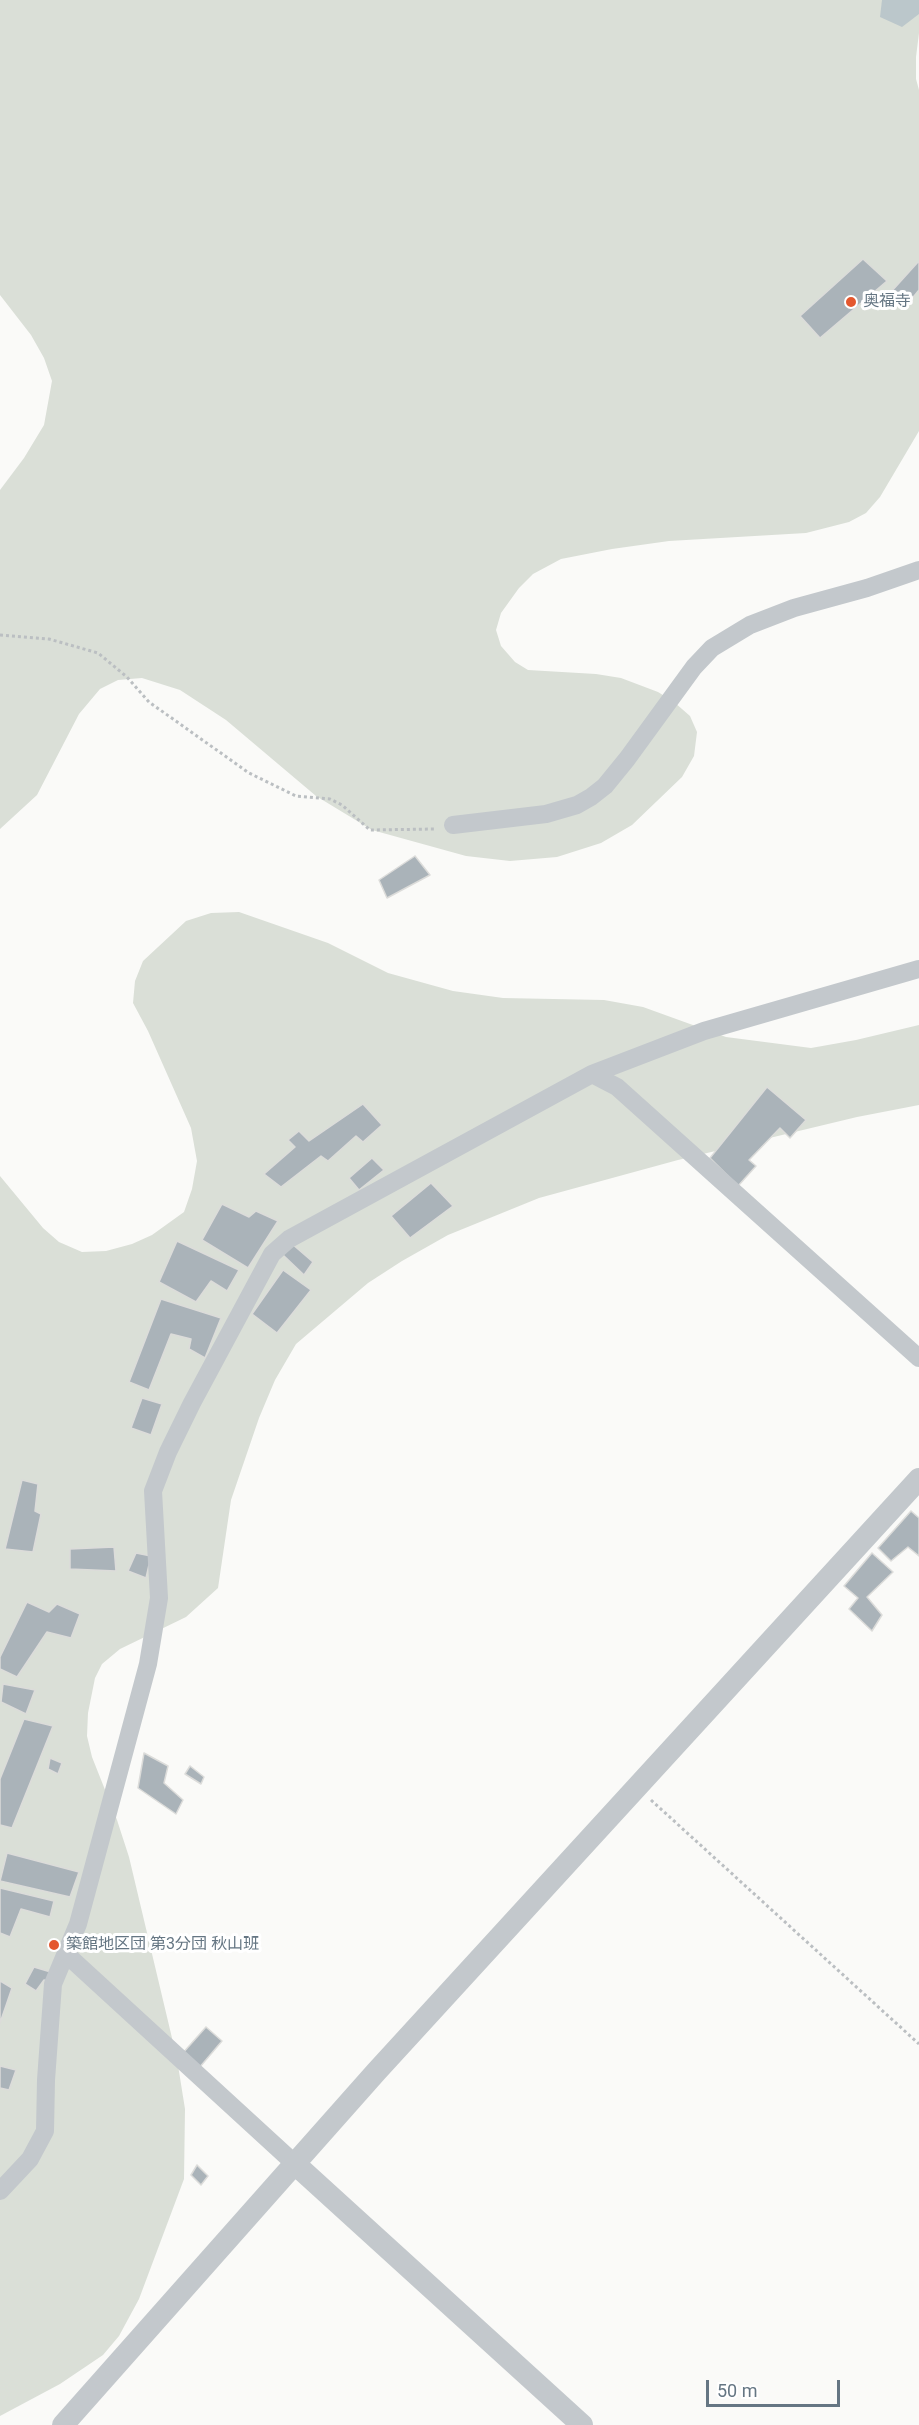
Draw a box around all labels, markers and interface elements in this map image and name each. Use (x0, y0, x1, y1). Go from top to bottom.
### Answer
place label: 奥福寺 (863, 292, 911, 312)
marker: 奥福寺 (844, 295, 858, 309)
place label: 築館地区団 第3分団 秋山班 (66, 1935, 259, 1955)
marker: 築館地区団 第3分団 秋山班 (47, 1938, 61, 1952)
scale bar (709, 2368, 842, 2406)
text: 50 m (717, 2380, 757, 2401)

